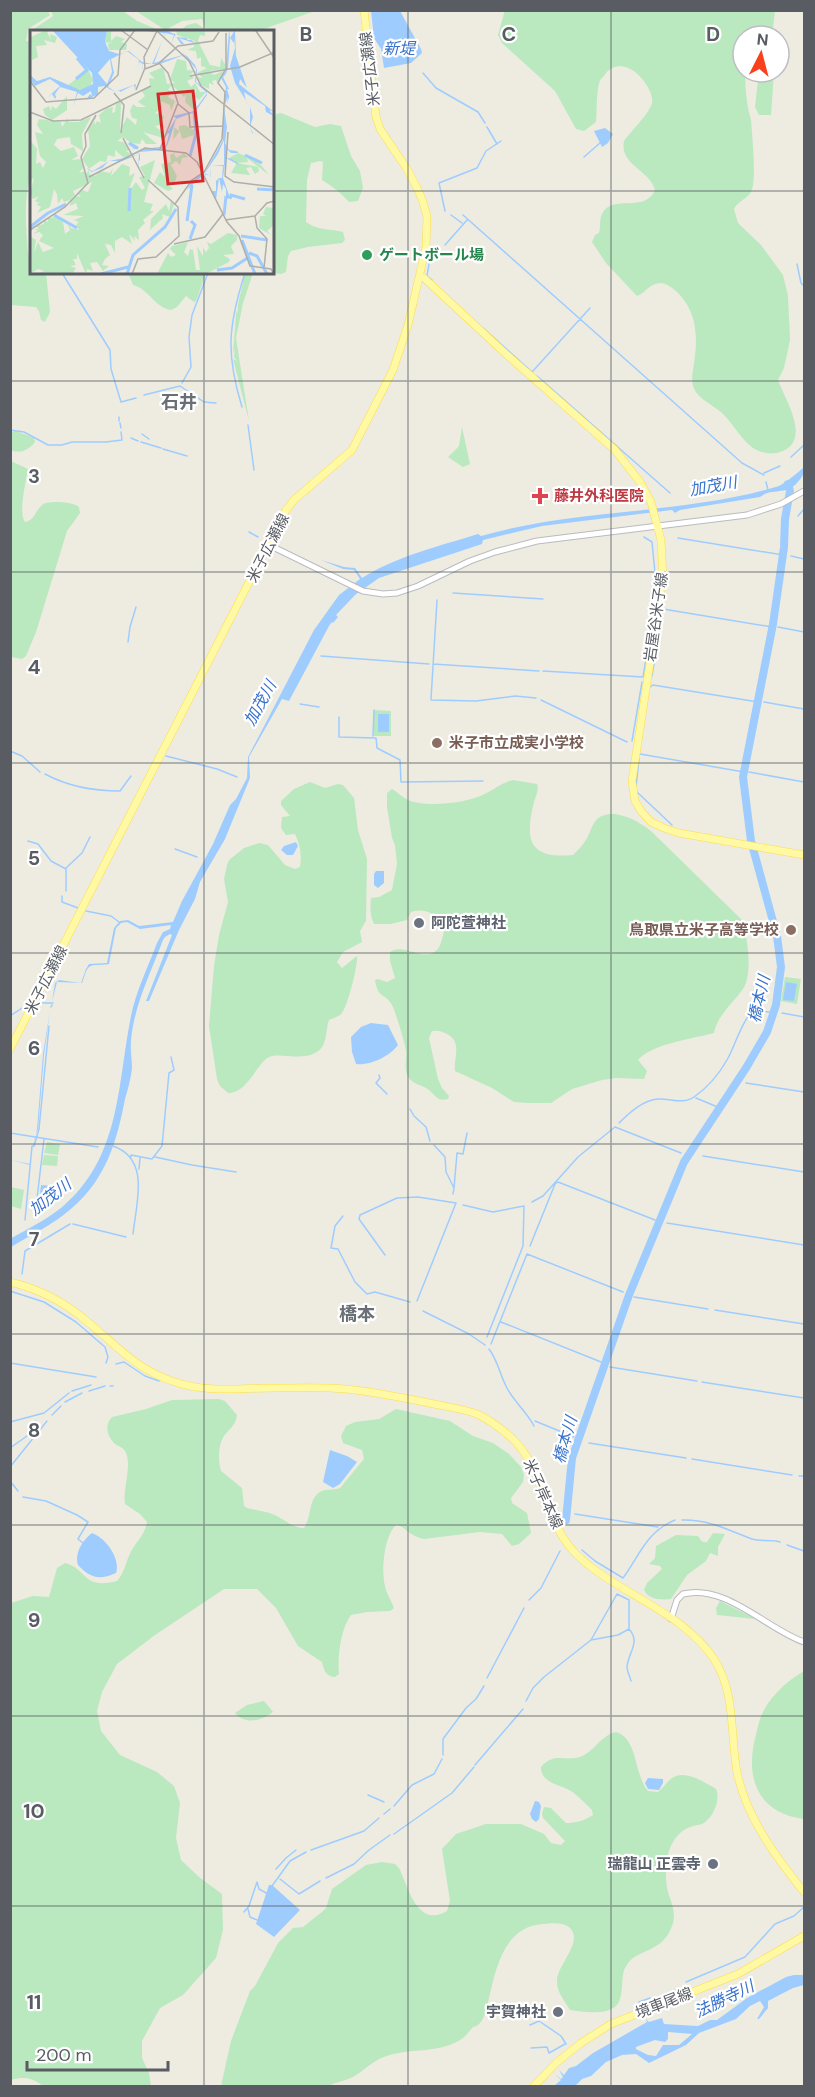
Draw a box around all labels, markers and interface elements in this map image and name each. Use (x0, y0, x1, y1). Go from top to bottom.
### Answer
text: B (300, 21, 312, 47)
text: C (502, 21, 516, 47)
text: D (706, 21, 720, 47)
north arrow (731, 24, 791, 84)
text: N (756, 29, 769, 51)
inset map (30, 30, 274, 274)
street label: 米子広瀬線 (356, 31, 384, 107)
water label: 新堤 (383, 38, 417, 59)
place label: ゲートボール場 (379, 245, 484, 265)
marker: ゲートボール場 (360, 248, 374, 262)
district label: 石井 (161, 390, 197, 414)
text: 3 (28, 463, 40, 489)
water label: 加茂川 (688, 471, 740, 501)
place label: 藤井外科医院 (554, 486, 644, 506)
marker: 藤井外科医院 (531, 487, 549, 505)
street label: 米子広瀬線 (242, 510, 294, 586)
street label: 岩屋谷米子線 (640, 571, 672, 663)
text: 4 (28, 654, 41, 680)
water label: 加茂川 (239, 675, 282, 729)
place label: 米子市立成実小学校 (449, 733, 584, 753)
marker: 米子市立成実小学校 (430, 736, 444, 750)
text: 5 (28, 845, 40, 871)
place label: 阿陀萱神社 (431, 913, 506, 933)
marker: 阿陀萱神社 (412, 916, 426, 930)
place label: 鳥取県立米子高等学校 (629, 920, 779, 940)
marker: 鳥取県立米子高等学校 (784, 923, 798, 937)
street label: 米子広瀬線 (20, 942, 72, 1018)
water label: 橋本川 (743, 971, 775, 1025)
text: 6 (28, 1035, 40, 1061)
water label: 加茂川 (25, 1173, 77, 1220)
text: 7 (29, 1226, 40, 1252)
district label: 橋本 (339, 1302, 375, 1326)
water label: 橋本川 (548, 1412, 582, 1466)
text: 8 (28, 1417, 40, 1443)
street label: 米子岸本線 (519, 1456, 567, 1532)
text: 9 (28, 1607, 40, 1633)
text: 10 (23, 1798, 45, 1824)
place label: 瑞龍山 正雲寺 (607, 1854, 701, 1874)
marker: 瑞龍山 正雲寺 (706, 1857, 720, 1871)
water label: 法勝寺川 (691, 1975, 759, 2022)
street label: 境車尾線 (632, 1983, 696, 2023)
text: 11 (27, 1989, 41, 2015)
place label: 宇賀神社 (486, 2002, 546, 2022)
marker: 宇賀神社 (551, 2005, 565, 2019)
scale bar (27, 2034, 168, 2072)
text: 200 m (36, 2043, 92, 2067)

